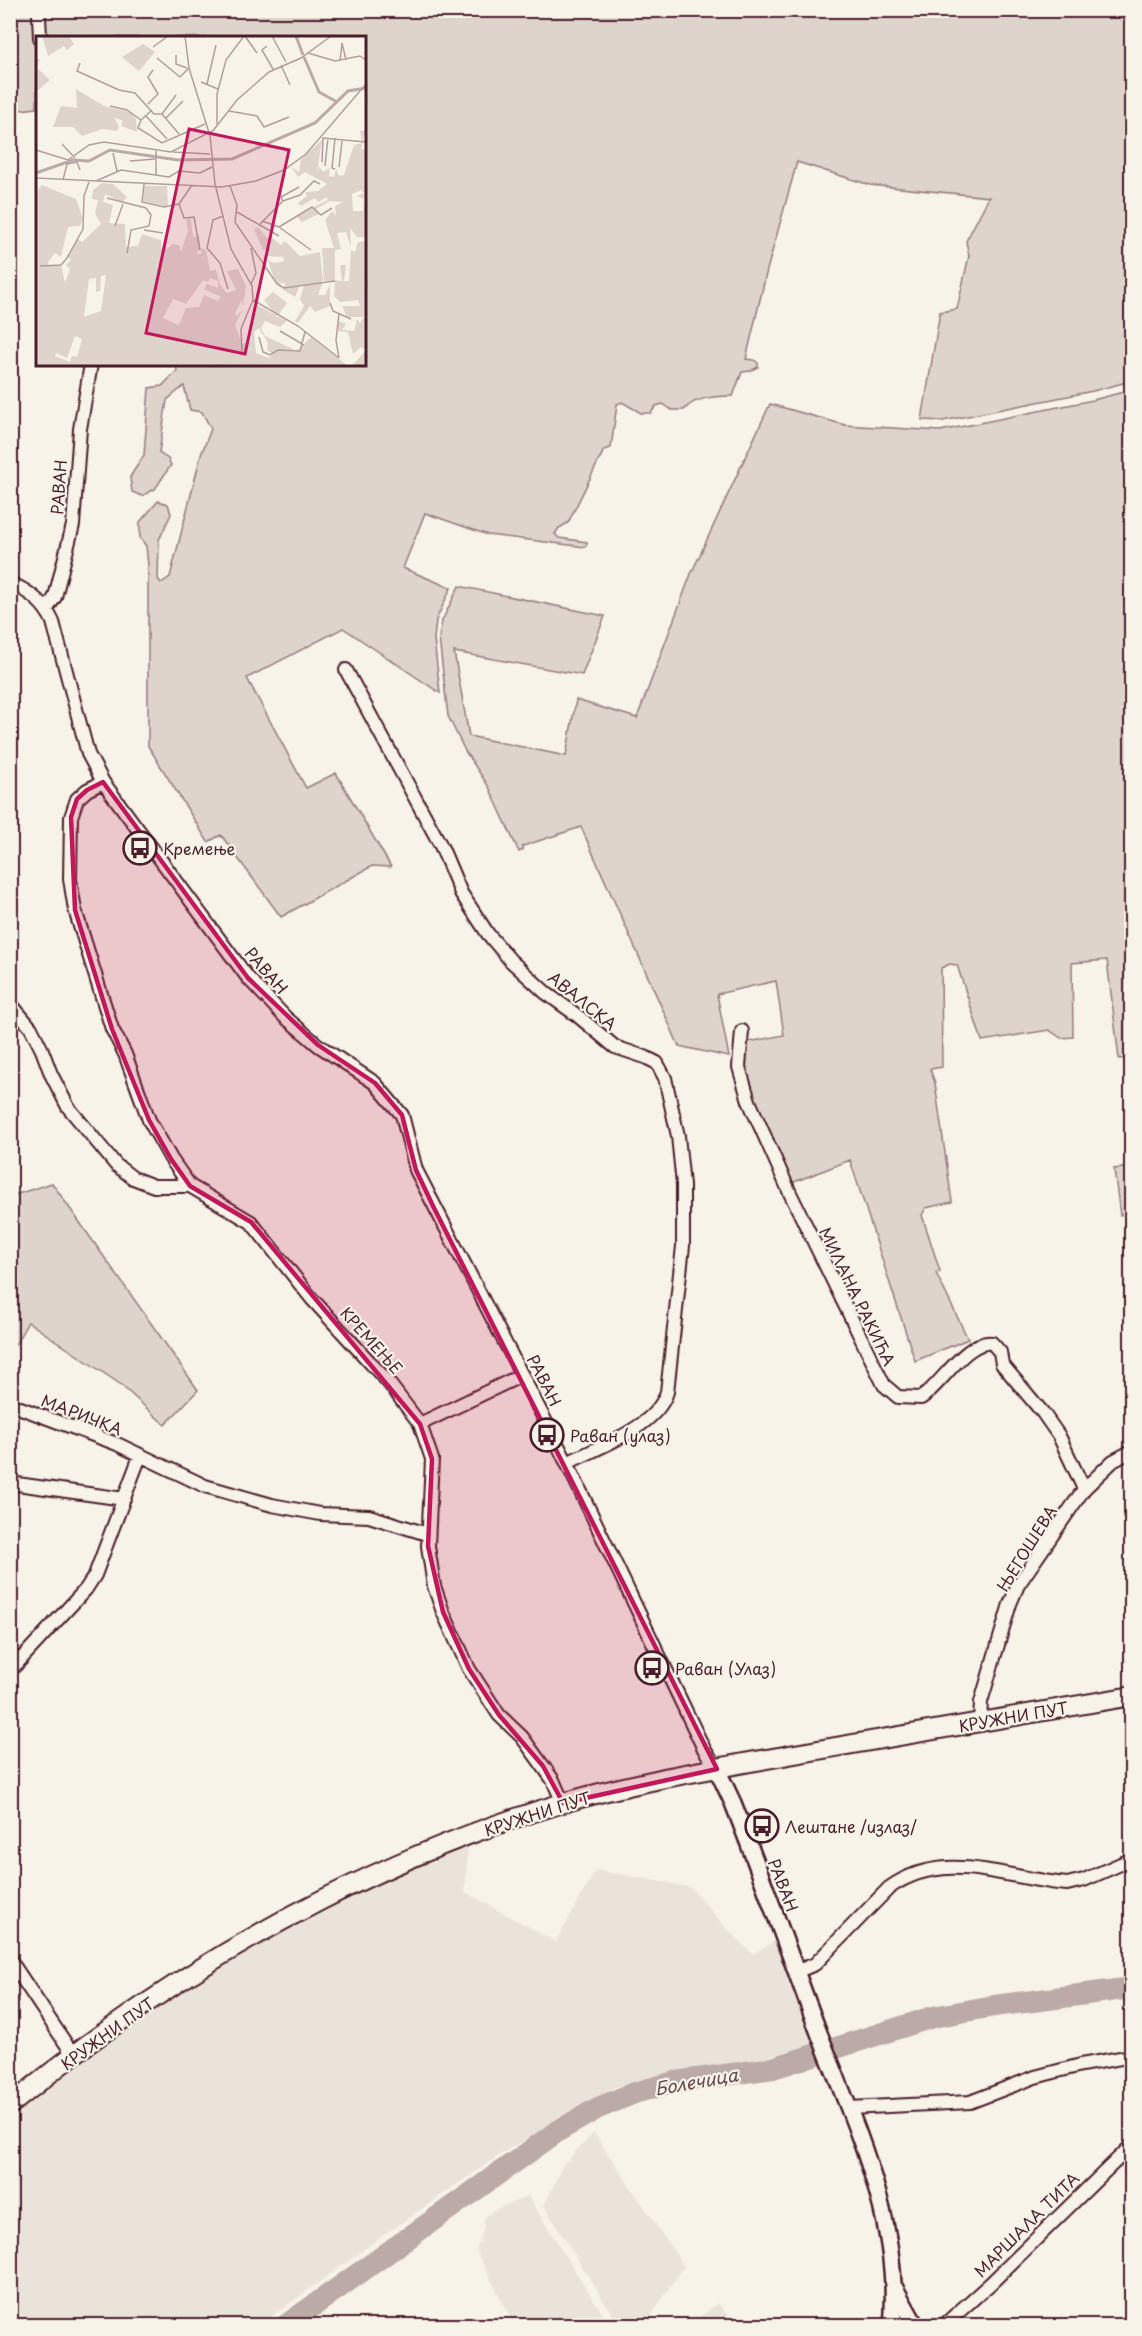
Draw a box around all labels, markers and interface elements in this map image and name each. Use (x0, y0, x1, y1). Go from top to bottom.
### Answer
inset map (36, 36, 366, 366)
street label: РАВАН (44, 459, 72, 515)
bus stop icon: Кремење (122, 830, 158, 866)
place label: Кремење (163, 836, 236, 860)
street label: РАВАН (240, 941, 294, 999)
street label: АВАЛСКА (544, 965, 622, 1035)
street label: МИЛАНА РАКИЋА (814, 1223, 902, 1369)
street label: КРЕМЕЊЕ (335, 1301, 409, 1379)
street label: РАВАН (522, 1350, 568, 1410)
street label: МАРИЧКА (38, 1388, 126, 1440)
bus stop icon: Раван (улаз) (529, 1417, 565, 1453)
place label: Раван (улаз) (570, 1423, 671, 1447)
street label: ЊЕГОШЕВА (990, 1500, 1062, 1596)
bus stop icon: Раван (Улаз) (634, 1650, 670, 1686)
place label: Раван (Улаз) (675, 1656, 776, 1680)
street label: КРУЖНИ ПУТ (956, 1695, 1070, 1737)
street label: КРУЖНИ ПУТ (481, 1784, 593, 1842)
bus stop icon: Лештане /излаз/ (744, 1808, 780, 1844)
place label: Лештане /излаз/ (785, 1814, 917, 1838)
street label: РАВАН (763, 1855, 805, 1915)
street label: КРУЖНИ ПУТ (55, 1991, 159, 2075)
water label: Болечица (652, 2060, 741, 2102)
street label: МАРШАЛА ТИТА (968, 2166, 1084, 2282)

